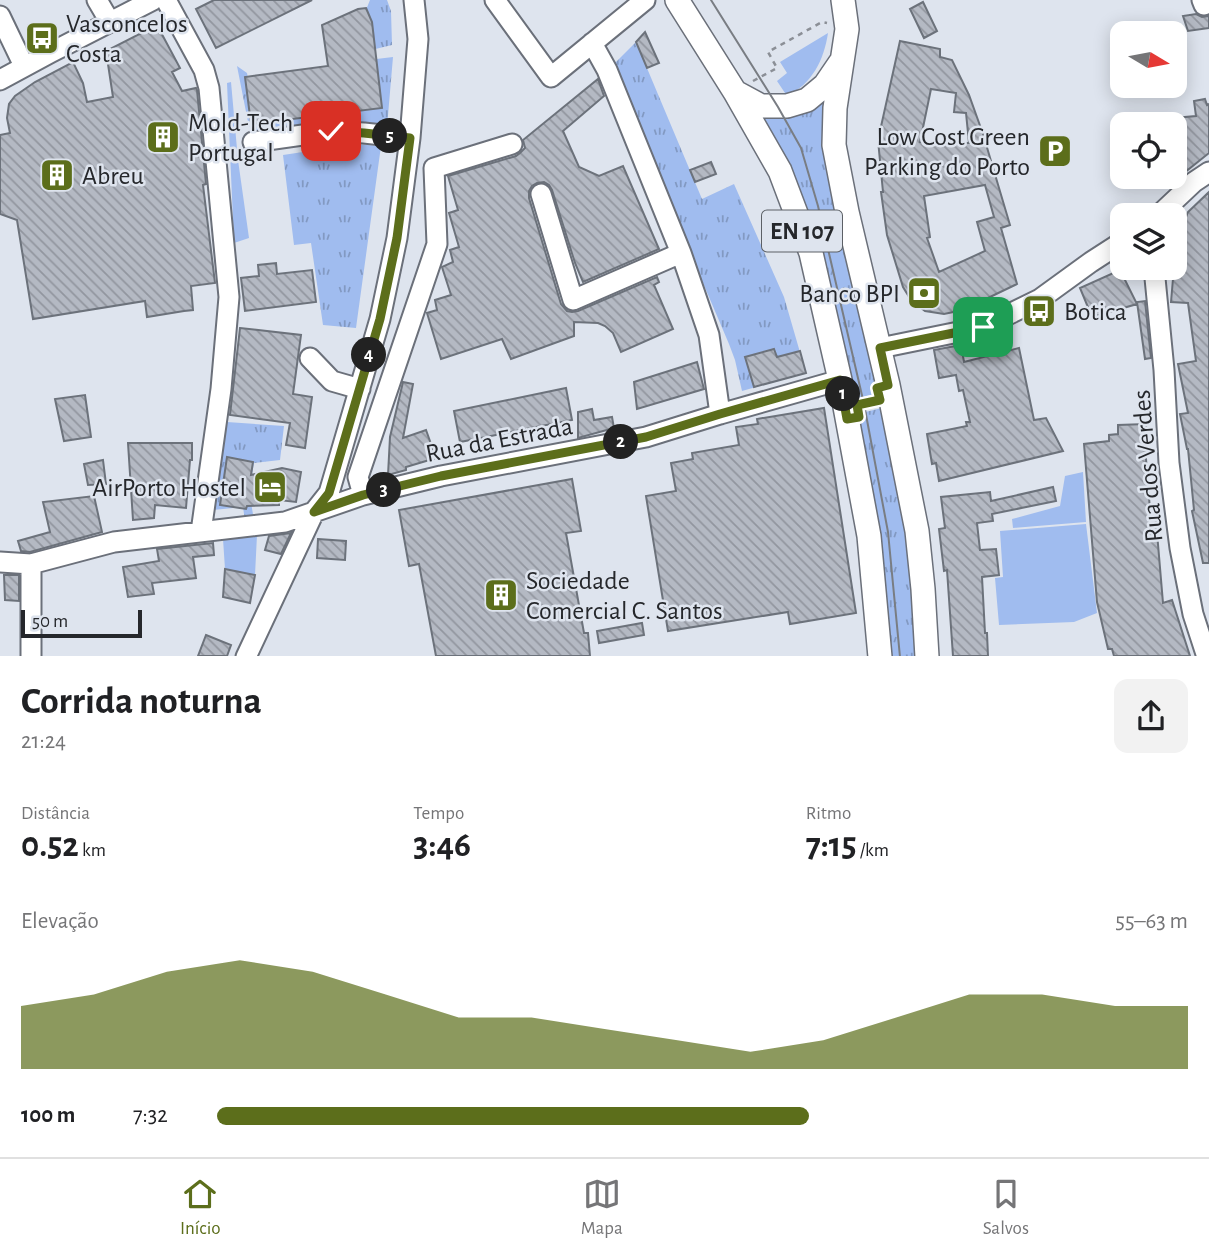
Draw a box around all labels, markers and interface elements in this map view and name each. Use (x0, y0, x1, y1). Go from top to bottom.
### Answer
place label: Vasconcelos Costa (66, 11, 188, 67)
bus stop icon: Vasconcelos Costa (23, 19, 61, 57)
north arrow (1110, 21, 1186, 98)
map controls (1110, 21, 1187, 280)
pin (301, 101, 361, 161)
place label: Mold-Tech Portugal (188, 110, 293, 166)
icon: check (312, 112, 350, 150)
button: locate (1110, 112, 1187, 189)
building icon: Mold-Tech Portugal (144, 118, 182, 156)
pin: 5 (372, 118, 408, 154)
place label: Low Cost Green Parking do Porto (864, 124, 1030, 180)
text: 5 (385, 126, 394, 145)
parking icon: Low Cost Green Parking do Porto (1036, 132, 1074, 170)
building icon: Abreu (38, 156, 76, 194)
place label: Abreu (82, 163, 144, 189)
button: layers (1110, 203, 1187, 280)
road number: EN 107 (762, 210, 842, 252)
bank icon: Banco BPI (905, 274, 943, 312)
place label: Banco BPI (799, 281, 900, 307)
bus stop icon: Botica (1020, 292, 1058, 330)
pin (953, 297, 1013, 357)
place label: Botica (1064, 299, 1127, 325)
icon: arrive (964, 308, 1002, 346)
pin: 4 (352, 338, 386, 372)
text: 4 (364, 345, 373, 364)
pin: 1 (826, 376, 860, 412)
text: 1 (839, 384, 846, 403)
street label: Rua dos Verdes (1128, 389, 1168, 543)
street label: Rua da Estrada (423, 413, 575, 467)
pin: 2 (604, 424, 638, 460)
text: 2 (616, 432, 625, 451)
hotel icon: AirPorto Hostel (251, 468, 289, 506)
pin: 3 (366, 472, 402, 508)
place label: AirPorto Hostel (92, 475, 246, 501)
text: 3 (379, 480, 388, 499)
place label: Sociedade Comercial C. Santos (526, 568, 723, 624)
building icon: Sociedade Comercial C. Santos (482, 576, 520, 614)
scale bar (21, 608, 142, 639)
text: 50 m (32, 612, 68, 631)
button: share (1114, 679, 1188, 753)
text: Corrida noturna (21, 683, 262, 721)
text: 21:24 (21, 730, 66, 753)
text: Distância (21, 804, 90, 823)
text: Tempo (413, 804, 464, 823)
text: Ritmo (806, 804, 851, 823)
text: 0.52 (21, 828, 79, 863)
text: 3:46 (413, 828, 471, 863)
text: 7:15 (806, 828, 857, 863)
text: km (79, 841, 106, 860)
text: /km (857, 841, 889, 860)
text: Elevação (21, 910, 99, 933)
text: 55–63 m (1115, 910, 1188, 933)
text: 100 m (21, 1104, 75, 1127)
text: 7:32 (133, 1104, 168, 1127)
tab: Início (180, 1175, 221, 1240)
tab: Mapa (581, 1175, 623, 1240)
tab: Salvos (983, 1175, 1029, 1240)

